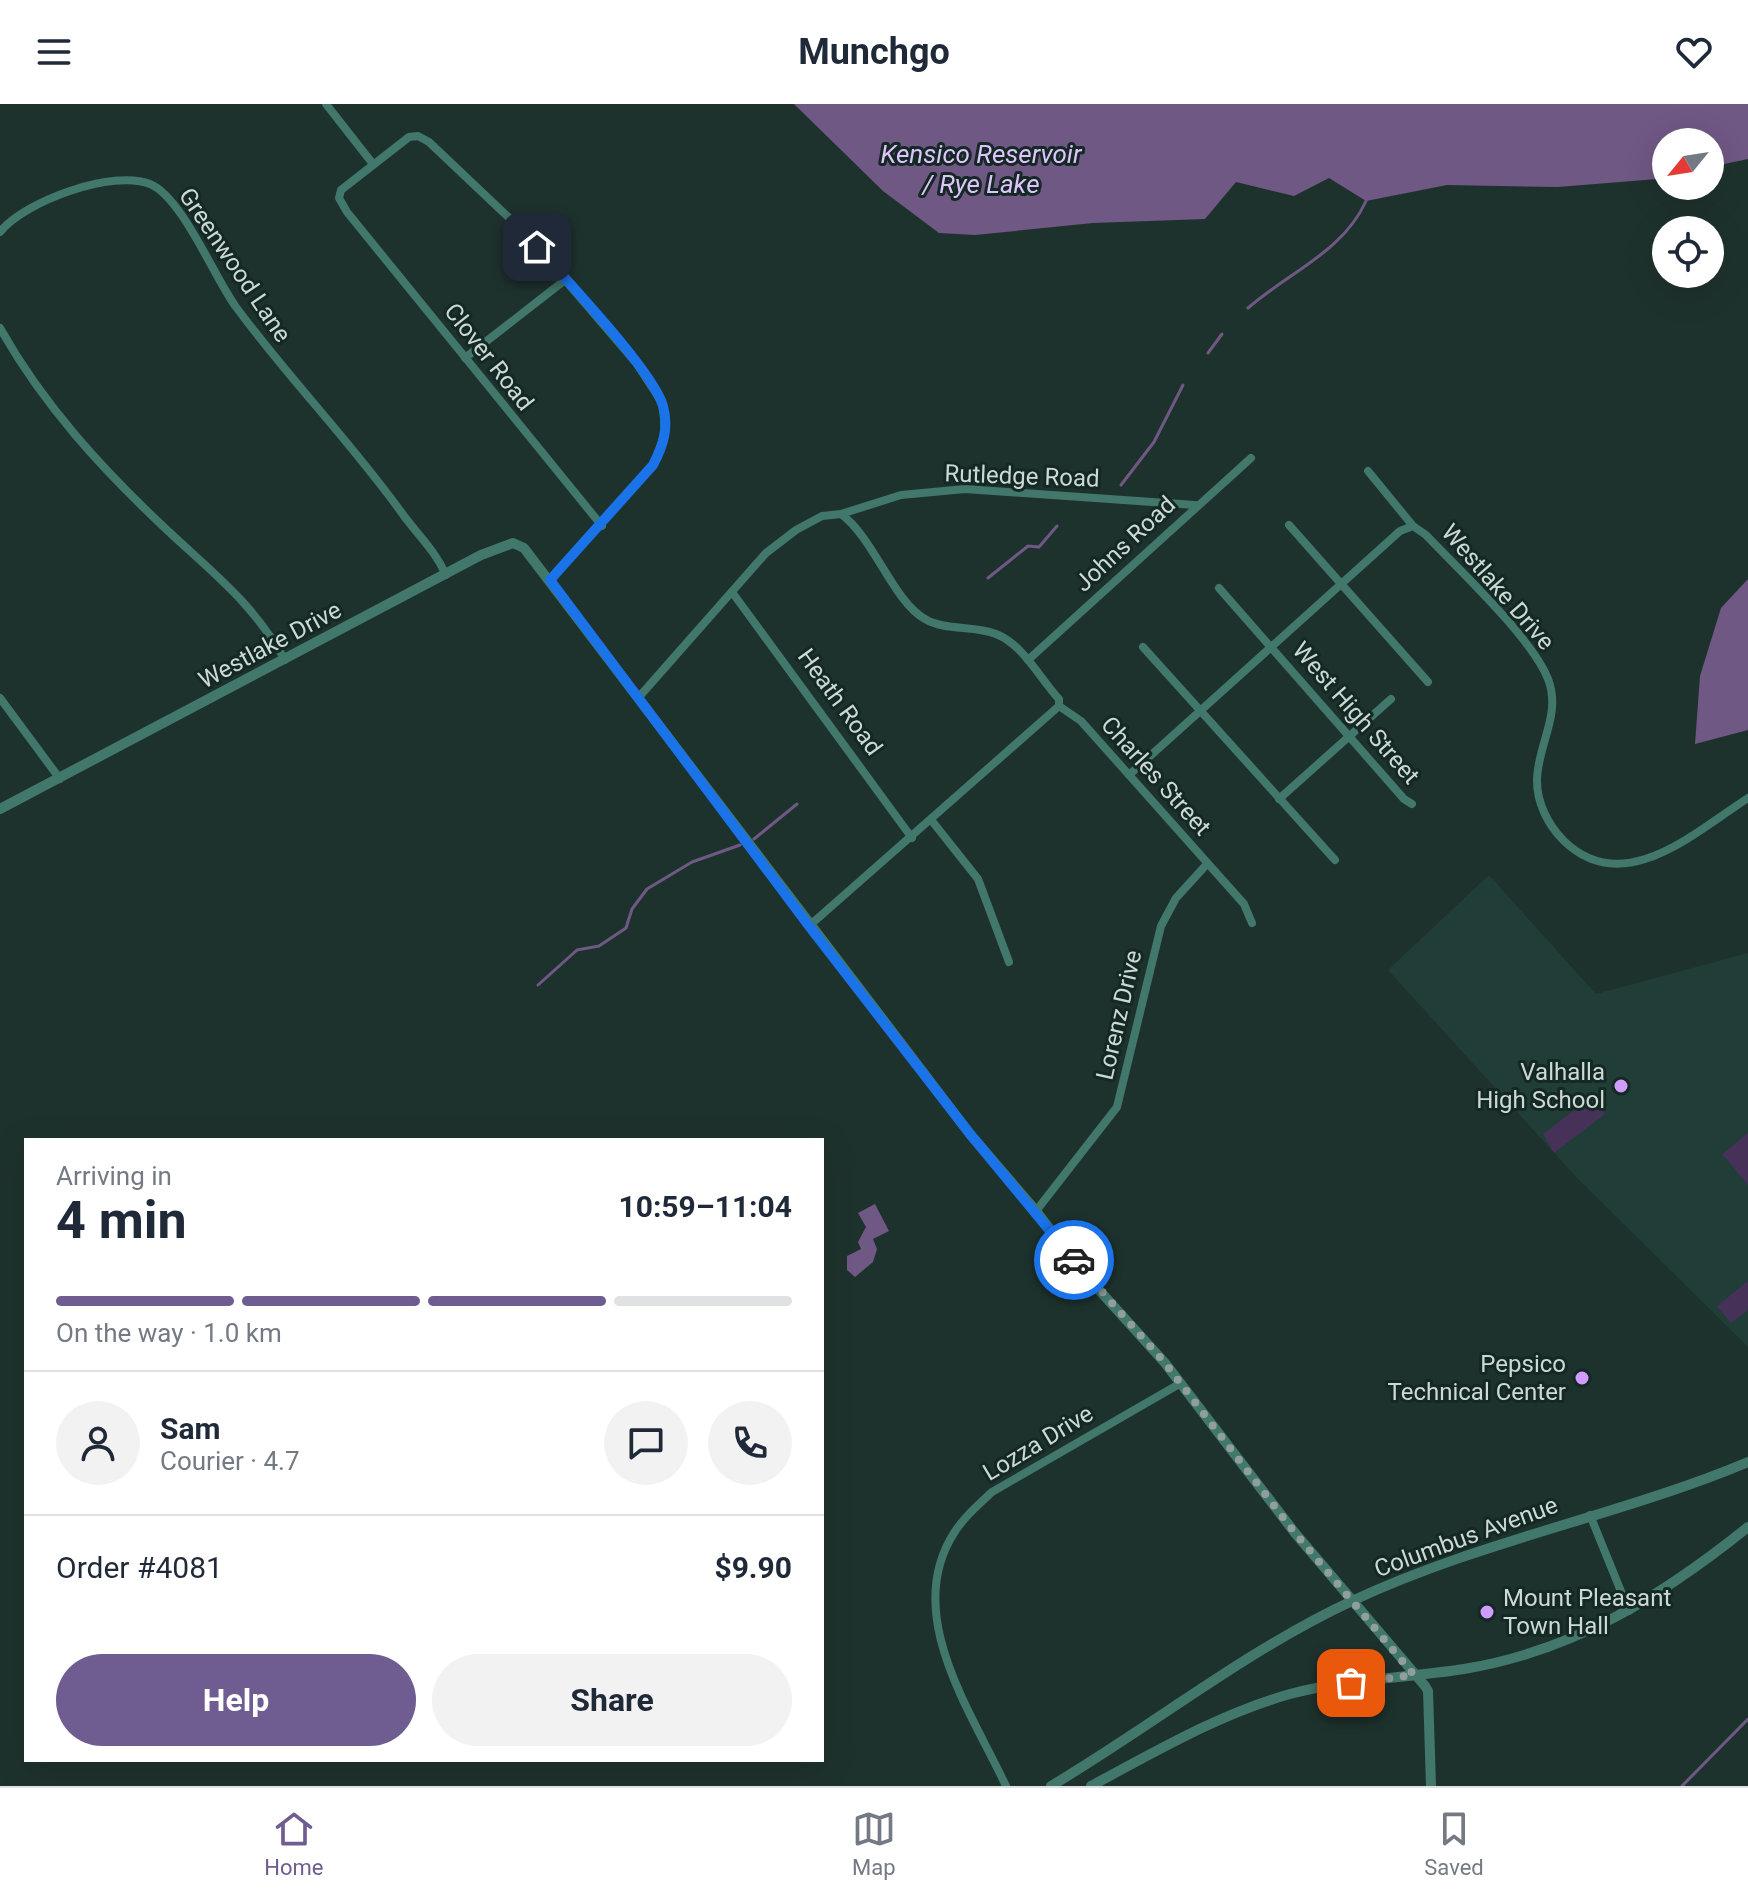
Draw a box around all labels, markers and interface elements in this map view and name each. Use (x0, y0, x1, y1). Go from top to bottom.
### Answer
icon: menu (32, 30, 76, 74)
icon: heart (1672, 30, 1716, 74)
text: Munchgo (798, 31, 950, 73)
north arrow (1652, 128, 1724, 200)
map controls (1652, 128, 1724, 288)
water label: Kensico Reservoir / Rye Lake (880, 139, 1083, 199)
street label: Greenwood Lane (173, 183, 297, 347)
pin (503, 213, 571, 281)
button: locate (1652, 216, 1724, 288)
icon: home (515, 225, 559, 269)
street label: Clover Road (438, 298, 540, 416)
street label: Rutledge Road (944, 459, 1100, 493)
street label: Johns Road (1069, 491, 1181, 597)
street label: Westlake Drive (1436, 518, 1560, 656)
street label: Westlake Drive (194, 596, 346, 694)
street label: West High Street (1287, 636, 1425, 790)
street label: Heath Road (792, 643, 888, 761)
street label: Charles Street (1095, 711, 1217, 841)
street label: Lorenz Drive (1090, 947, 1148, 1083)
place label: Valhalla High School (1476, 1058, 1605, 1114)
marker: Valhalla High School (1612, 1077, 1630, 1095)
text: Arriving in (56, 1161, 172, 1191)
text: 10:59–11:04 (618, 1189, 792, 1224)
text: 4 min (56, 1190, 187, 1251)
courier (1034, 1220, 1114, 1300)
icon: car (1052, 1238, 1096, 1282)
text: On the way · 1.0 km (56, 1318, 282, 1348)
place label: Pepsico Technical Center (1388, 1350, 1566, 1406)
marker: Pepsico Technical Center (1573, 1369, 1591, 1387)
street label: Lozza Drive (978, 1399, 1098, 1487)
button: person (56, 1401, 140, 1485)
button: chat (604, 1401, 688, 1485)
button: phone (708, 1401, 792, 1485)
text: Sam (160, 1411, 221, 1446)
text: Courier · 4.7 (160, 1446, 300, 1476)
street label: Columbus Avenue (1371, 1491, 1561, 1583)
text: Order #4081 (56, 1550, 223, 1585)
text: $9.90 (714, 1550, 792, 1585)
place label: Mount Pleasant Town Hall (1503, 1584, 1671, 1640)
marker: Mount Pleasant Town Hall (1478, 1603, 1496, 1621)
pin (1317, 1649, 1385, 1717)
button: Help (56, 1654, 416, 1746)
button: Share (432, 1654, 792, 1746)
icon: bag (1329, 1661, 1373, 1705)
tab: Home (264, 1807, 323, 1880)
tab: Map (852, 1807, 896, 1880)
tab: Saved (1424, 1807, 1484, 1880)

